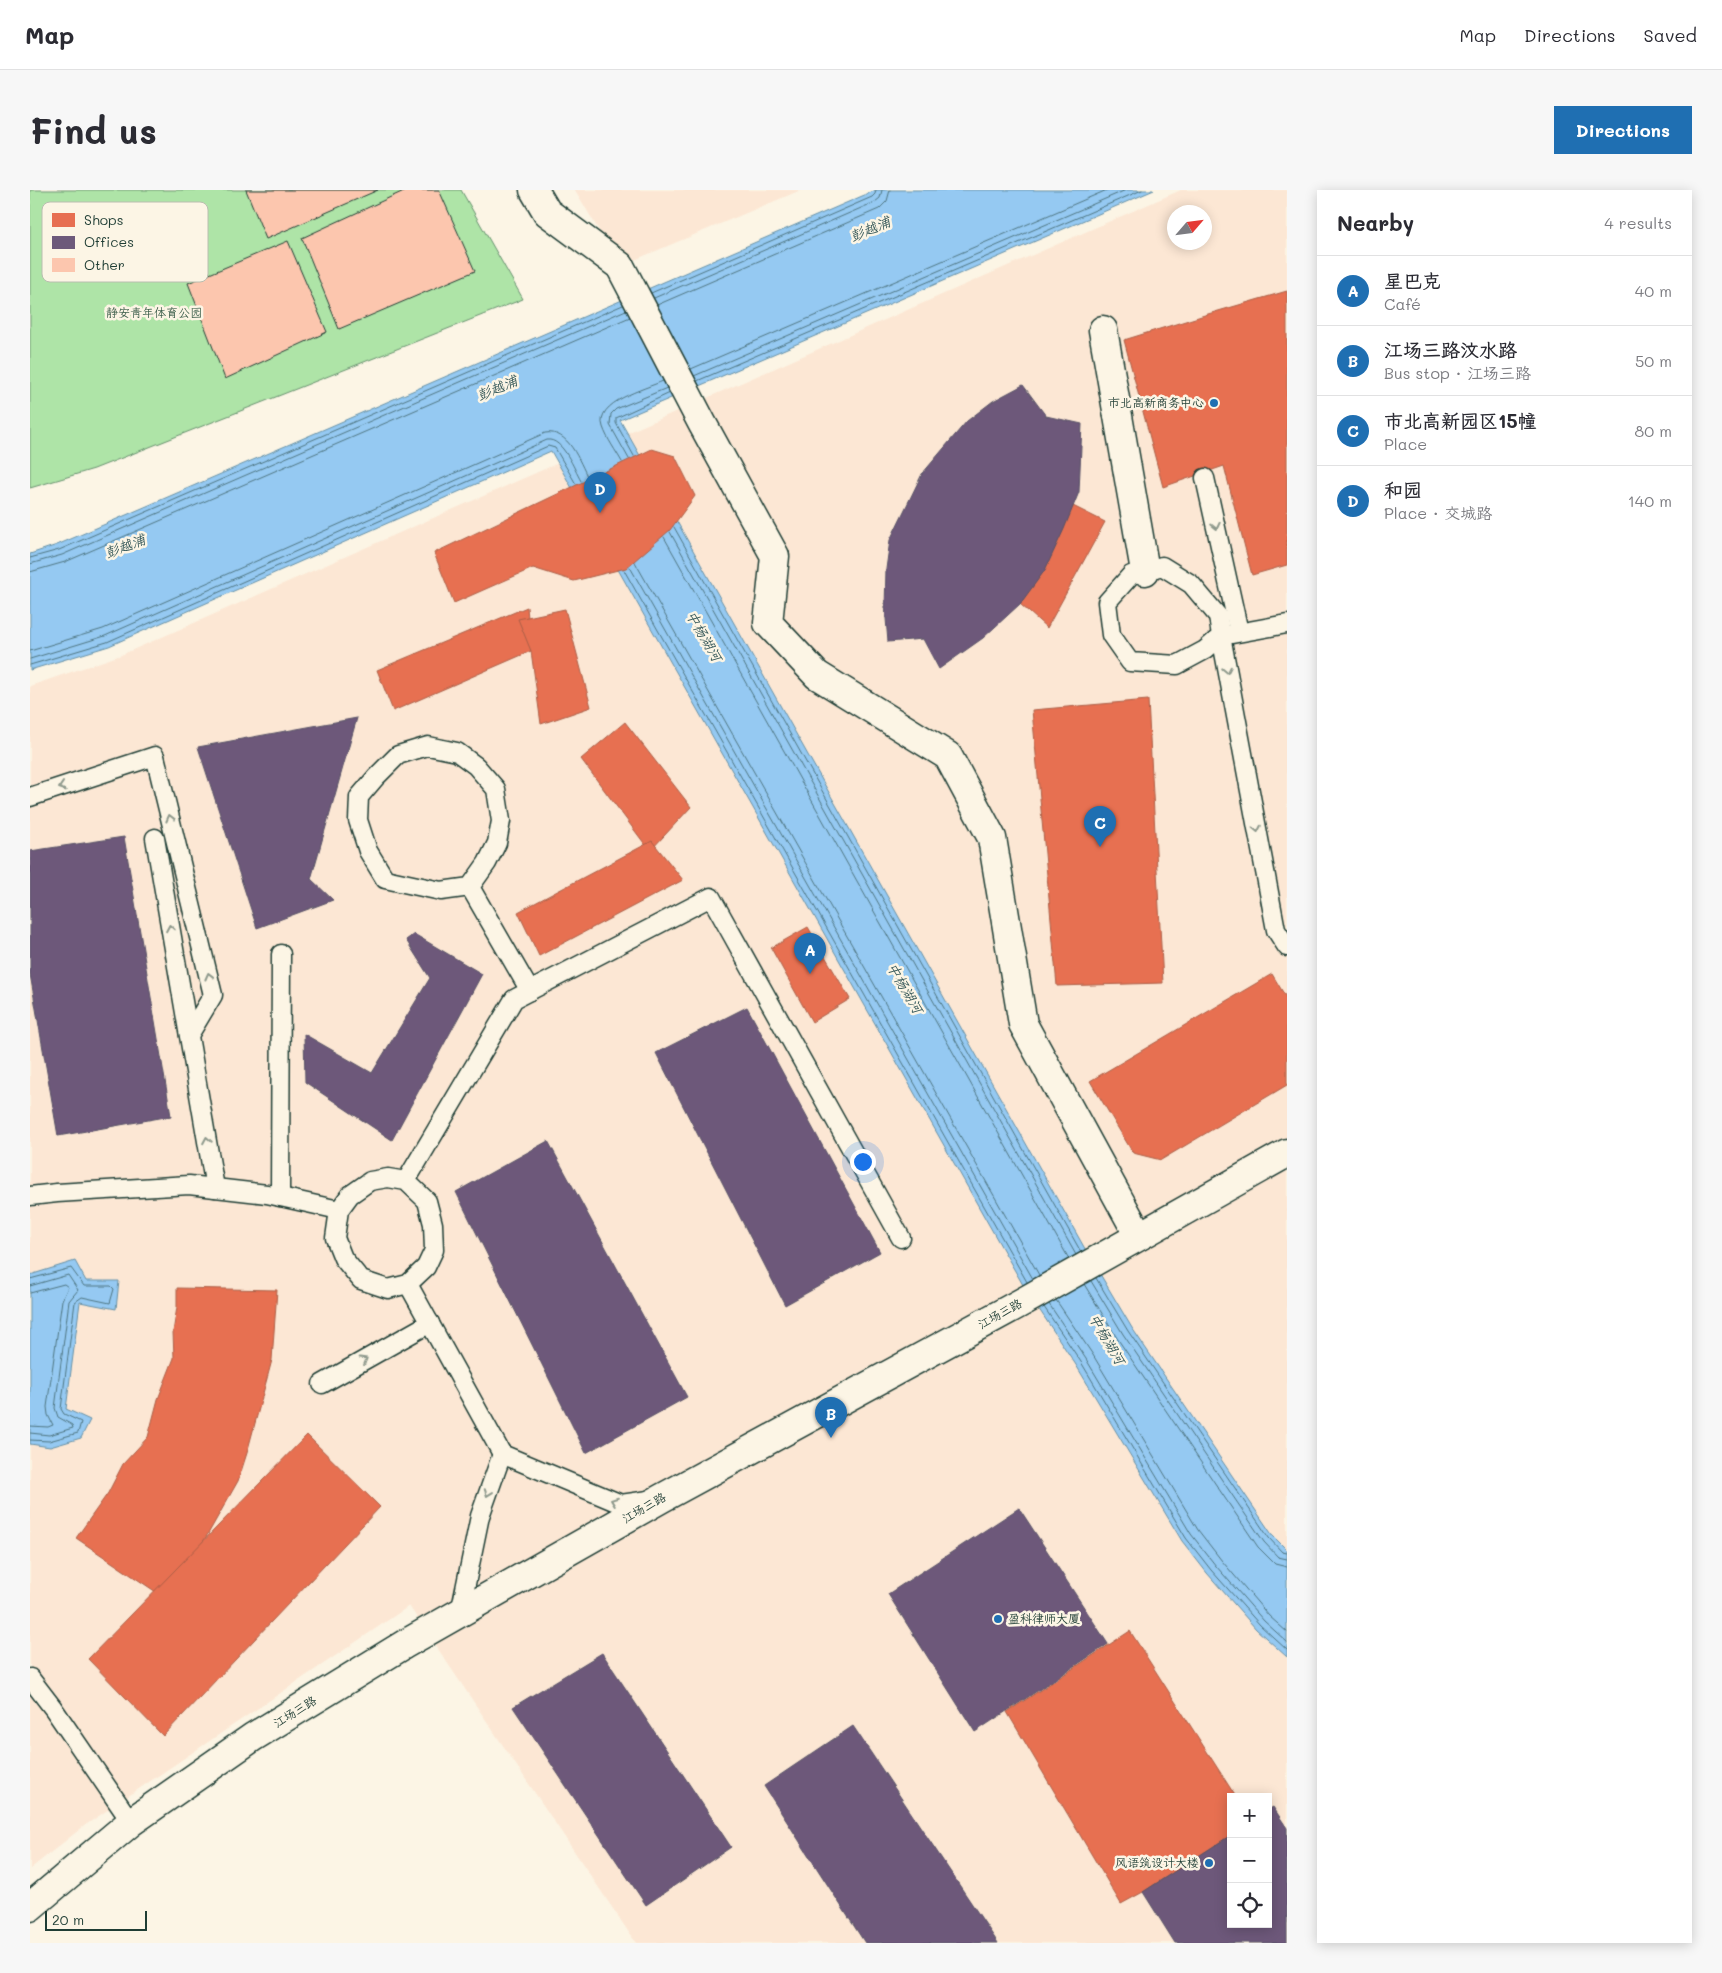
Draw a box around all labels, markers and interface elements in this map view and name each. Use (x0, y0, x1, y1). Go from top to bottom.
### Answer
text: Map (25, 19, 74, 50)
text: Map (1459, 23, 1496, 47)
text: Directions (1524, 23, 1616, 47)
text: Saved (1644, 23, 1697, 47)
button: Directions (1554, 106, 1692, 154)
text: Find us (30, 107, 157, 153)
legend (42, 202, 208, 282)
north arrow (1167, 205, 1212, 250)
text: Nearby (1337, 209, 1414, 236)
text: Shops (84, 210, 124, 229)
water label: 彭越浦 (847, 211, 895, 245)
text: 4 results (1604, 212, 1672, 233)
text: Offices (84, 232, 134, 251)
text: Other (84, 255, 125, 274)
text: 星巴克 (1384, 268, 1441, 293)
text: A (1347, 280, 1359, 301)
text: 40 m (1635, 280, 1672, 301)
text: Café (1384, 293, 1421, 314)
park label: 静安青年体育公园 (106, 304, 202, 320)
text: 江场三路汶水路 (1384, 337, 1517, 362)
text: B (1348, 350, 1358, 371)
text: 50 m (1635, 350, 1672, 371)
text: Bus stop · 江场三路 (1384, 362, 1531, 383)
water label: 彭越浦 (474, 370, 522, 404)
place label: 市北高新商务中心 (1108, 394, 1204, 410)
marker: 市北高新商务中心 (1208, 397, 1220, 409)
text: 市北高新园区15幢 (1384, 408, 1537, 433)
text: C (1347, 420, 1359, 441)
text: 80 m (1635, 420, 1672, 441)
text: Place (1384, 433, 1427, 454)
pin: D (584, 472, 616, 513)
text: 和园 (1384, 477, 1422, 502)
text: D (1347, 490, 1359, 511)
text: 140 m (1628, 490, 1672, 511)
text: Place · 交城路 (1384, 502, 1492, 523)
one-way arrow (1210, 521, 1221, 530)
water label: 彭越浦 (102, 528, 150, 562)
water label: 中杨湖河 (682, 607, 728, 666)
one-way arrow (1222, 665, 1232, 674)
one-way arrow (58, 781, 66, 791)
pin: C (1084, 806, 1116, 847)
one-way arrow (165, 814, 176, 823)
one-way arrow (1251, 825, 1262, 834)
one-way arrow (166, 923, 176, 932)
pin: A (794, 933, 826, 974)
water label: 中杨湖河 (883, 959, 929, 1018)
one-way arrow (204, 972, 215, 981)
one-way arrow (202, 1135, 212, 1144)
your location (850, 1149, 876, 1175)
street label: 江场三路 (975, 1294, 1024, 1332)
water label: 中杨湖河 (1085, 1310, 1131, 1369)
one-way arrow (359, 1356, 368, 1366)
pin: B (815, 1397, 847, 1438)
one-way arrow (484, 1488, 494, 1497)
street label: 江场三路 (619, 1488, 668, 1526)
one-way arrow (610, 1496, 619, 1507)
place label: 盈科律师大厦 (1008, 1610, 1080, 1626)
marker: 盈科律师大厦 (992, 1613, 1004, 1625)
street label: 江场三路 (270, 1692, 319, 1731)
map controls (1227, 1793, 1272, 1928)
button: + (1227, 1793, 1272, 1838)
button: − (1227, 1838, 1272, 1883)
place label: 风语筑设计大楼 (1115, 1854, 1199, 1870)
marker: 风语筑设计大楼 (1203, 1857, 1215, 1869)
button: locate (1227, 1883, 1272, 1928)
scale bar (45, 1908, 148, 1931)
text: 20 m (52, 1910, 84, 1929)

